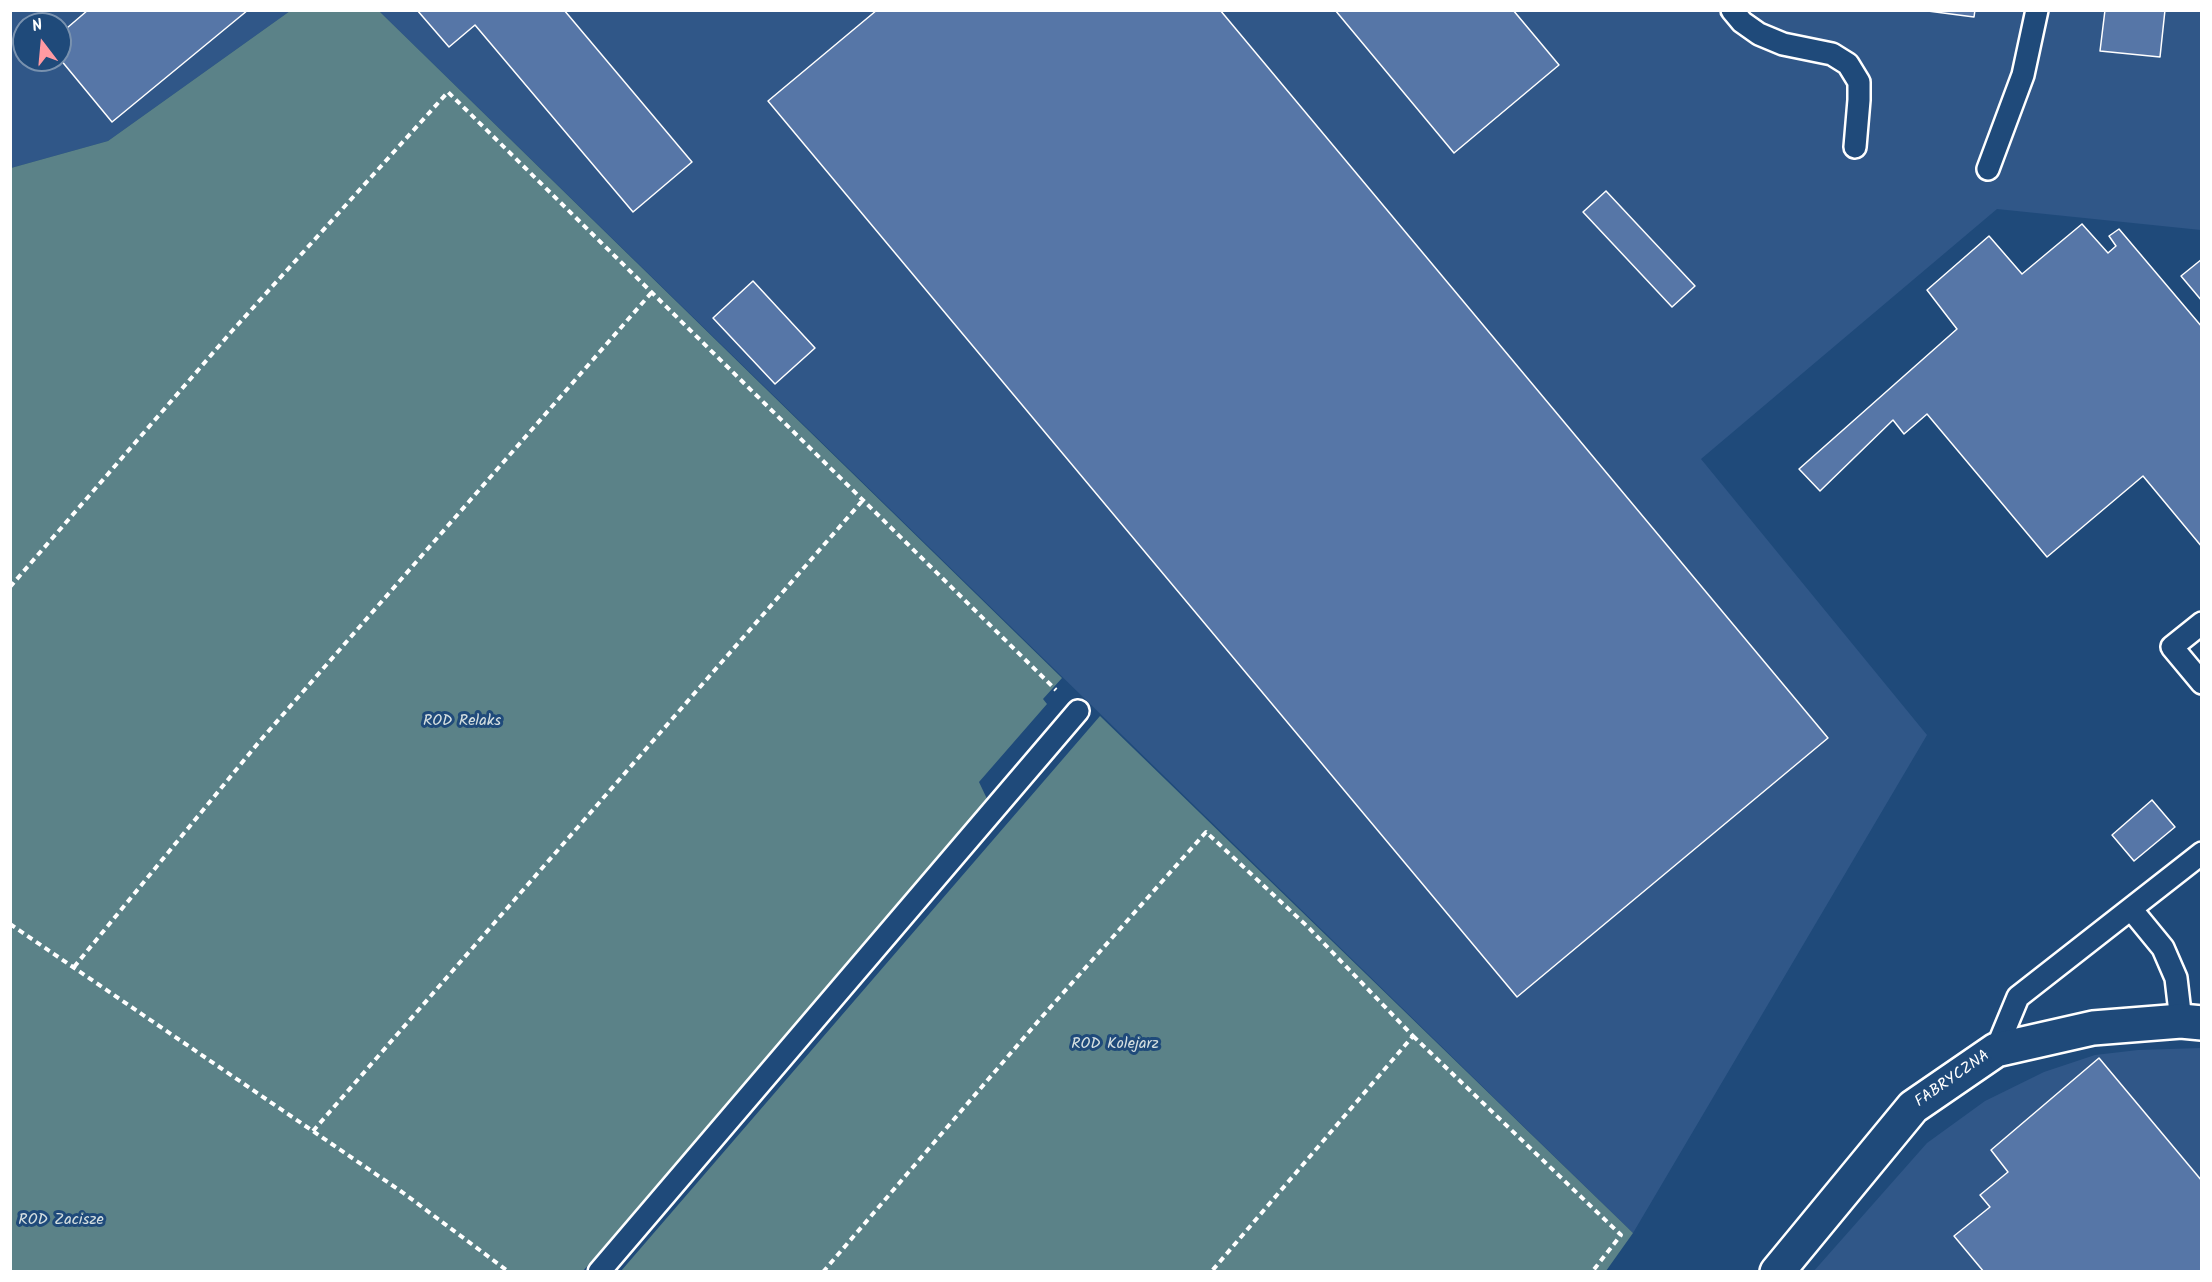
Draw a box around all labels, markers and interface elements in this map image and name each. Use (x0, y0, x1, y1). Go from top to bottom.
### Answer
north arrow (12, 12, 72, 72)
text: N (29, 13, 46, 40)
park label: ROD Relaks (423, 712, 501, 732)
park label: ROD Kolejarz (1071, 1035, 1159, 1055)
street label: FABRYCZNA (1912, 1047, 1994, 1113)
park label: ROD Zacisze (18, 1211, 104, 1231)

